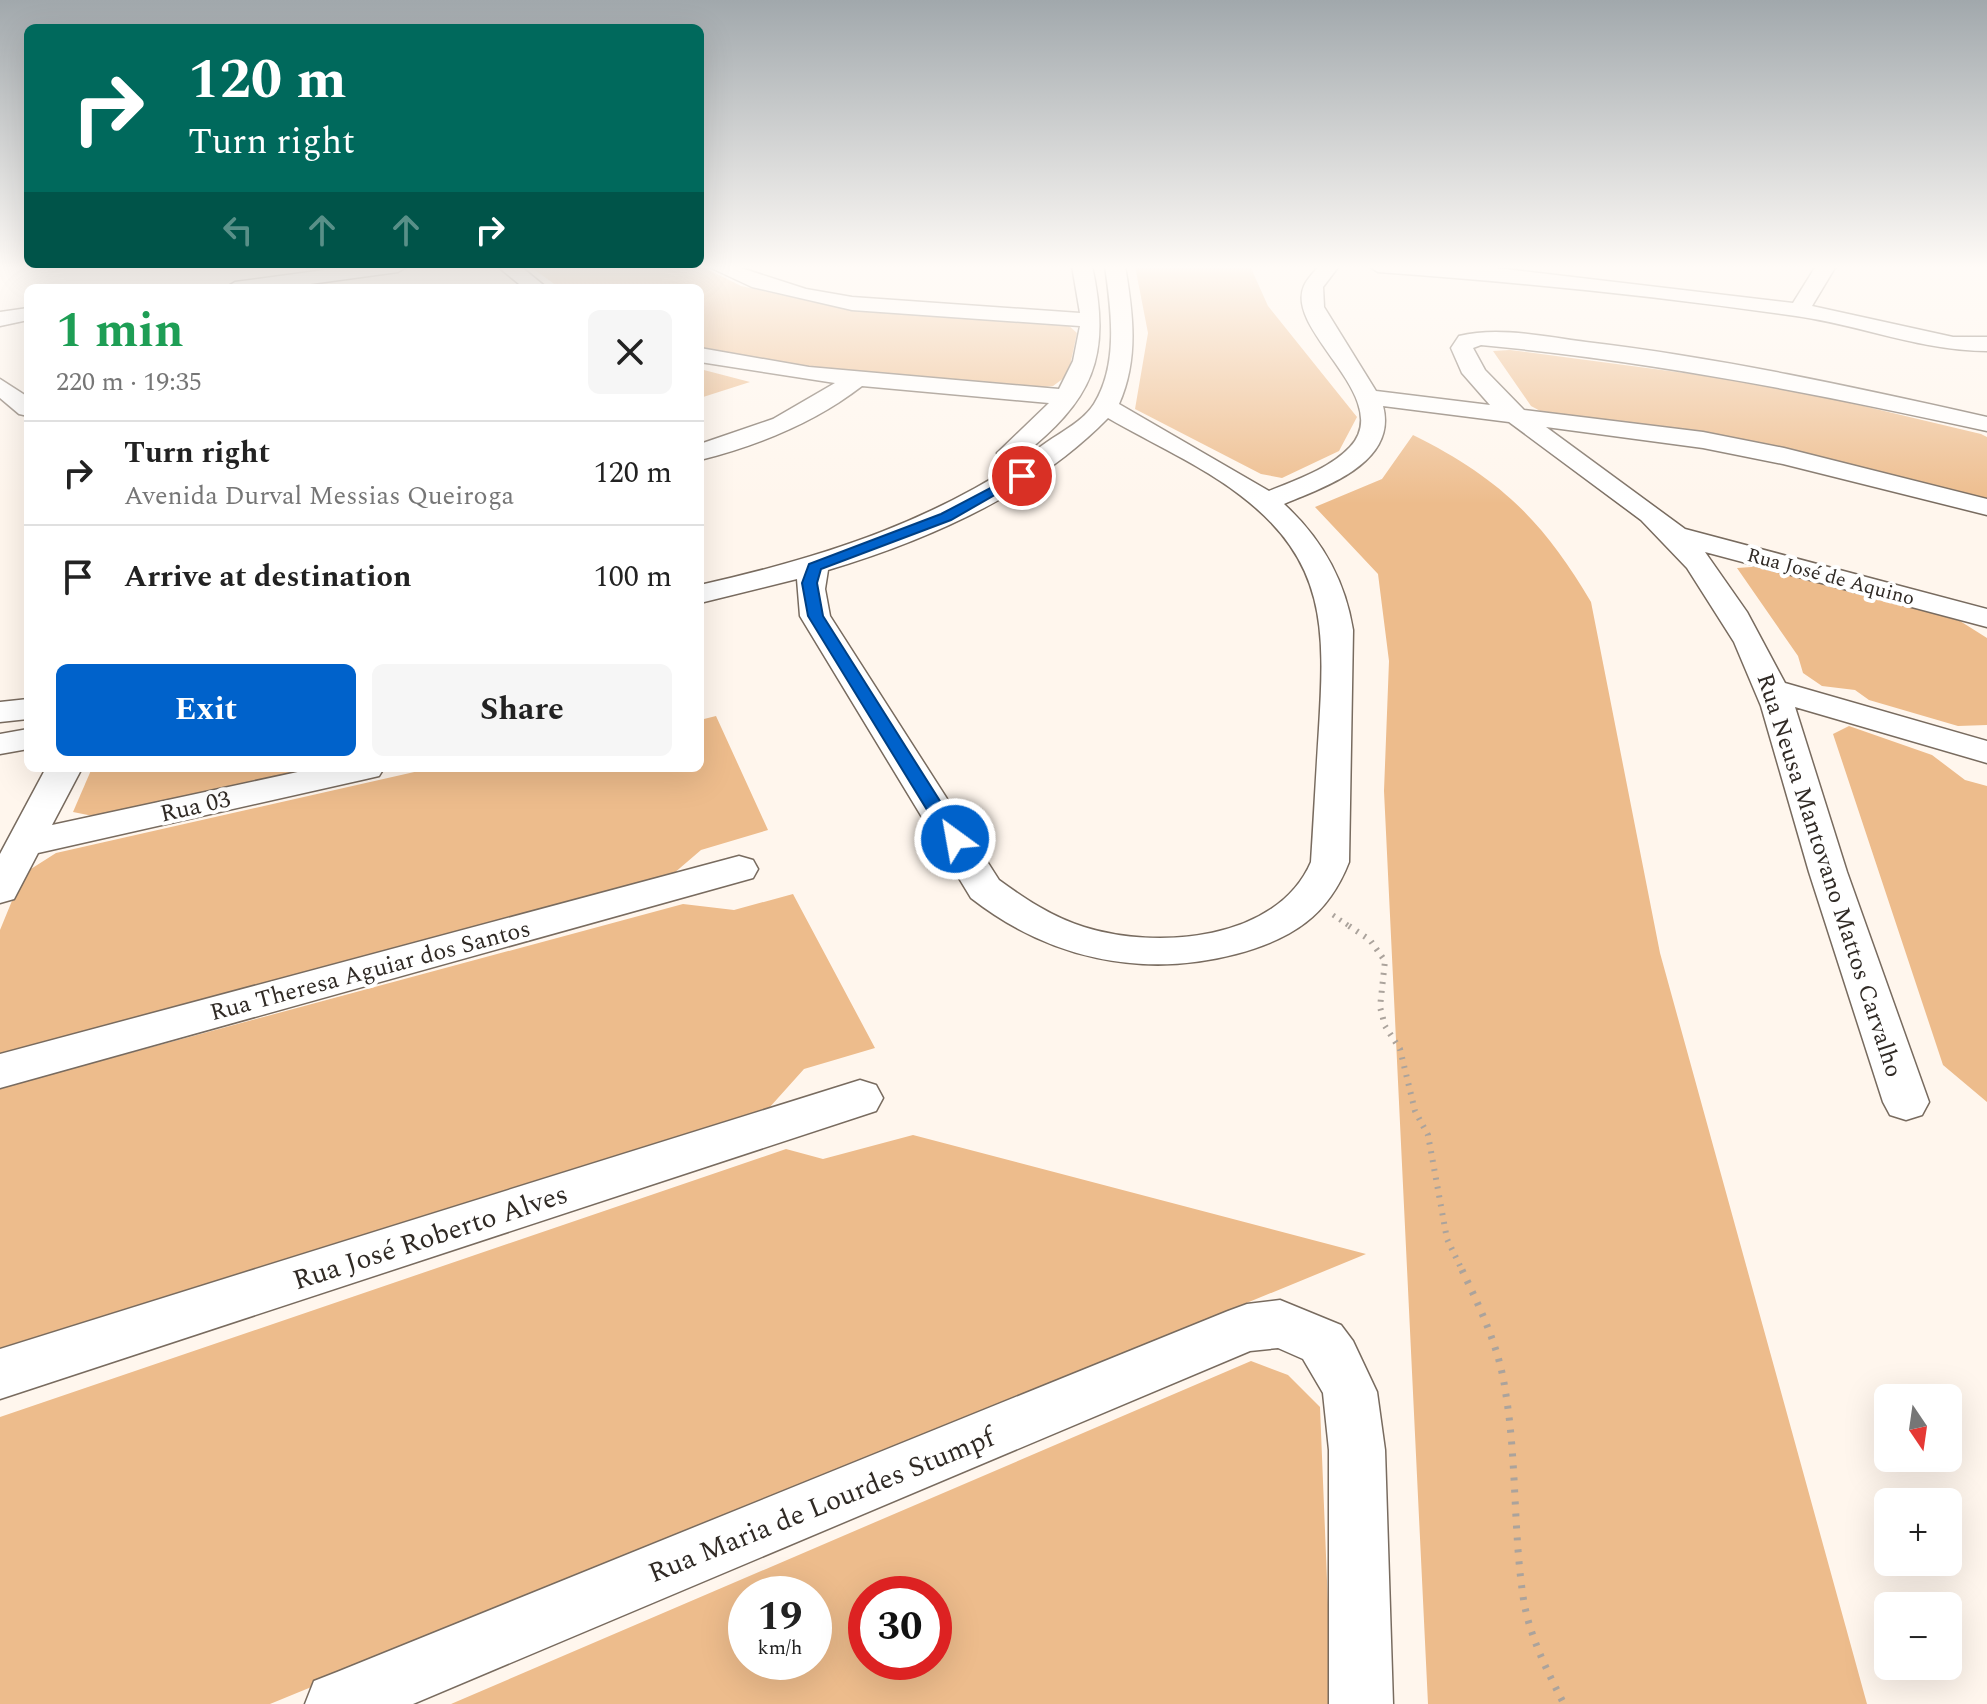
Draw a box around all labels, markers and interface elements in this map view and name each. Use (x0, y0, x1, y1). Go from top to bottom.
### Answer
text: 120 m (188, 38, 347, 123)
icon: right (56, 56, 160, 160)
text: Turn right (188, 115, 355, 170)
icon: left (216, 208, 260, 252)
icon: ahead (300, 208, 344, 252)
icon: ahead (384, 208, 428, 252)
icon: right (468, 208, 512, 252)
text: 1 min (56, 295, 184, 368)
button: close (588, 310, 672, 394)
text: 220 m · 19:35 (56, 362, 202, 402)
text: Turn right (124, 430, 270, 476)
pin (988, 442, 1056, 510)
text: 120 m (594, 450, 672, 496)
icon: right (56, 451, 100, 495)
icon: arrive (1000, 454, 1044, 498)
text: Avenida Durval Messias Queiroga (124, 476, 514, 516)
street label: Rua José de Aquino (1744, 540, 1918, 614)
text: Arrive at destination (124, 554, 411, 600)
text: 100 m (594, 554, 672, 600)
icon: arrive (56, 555, 100, 599)
button: Exit (56, 664, 356, 756)
button: Share (372, 664, 672, 756)
street label: Rua Neusa Mantovano Mattos Carvalho (1747, 669, 1911, 1082)
street label: Rua 03 (157, 781, 234, 833)
position arrow (913, 797, 997, 881)
street label: Rua Theresa Aguiar dos Santos (206, 911, 535, 1031)
street label: Rua José Roberto Alves (287, 1173, 574, 1302)
north arrow (1874, 1384, 1962, 1472)
map controls (1874, 1384, 1962, 1680)
street label: Rua Maria de Lourdes Stumpf (642, 1415, 1004, 1595)
button: + (1874, 1488, 1962, 1576)
speed limit sign: 30 (848, 1576, 952, 1680)
text: 19 (758, 1587, 802, 1648)
button: − (1874, 1592, 1962, 1680)
text: km/h (758, 1633, 803, 1663)

